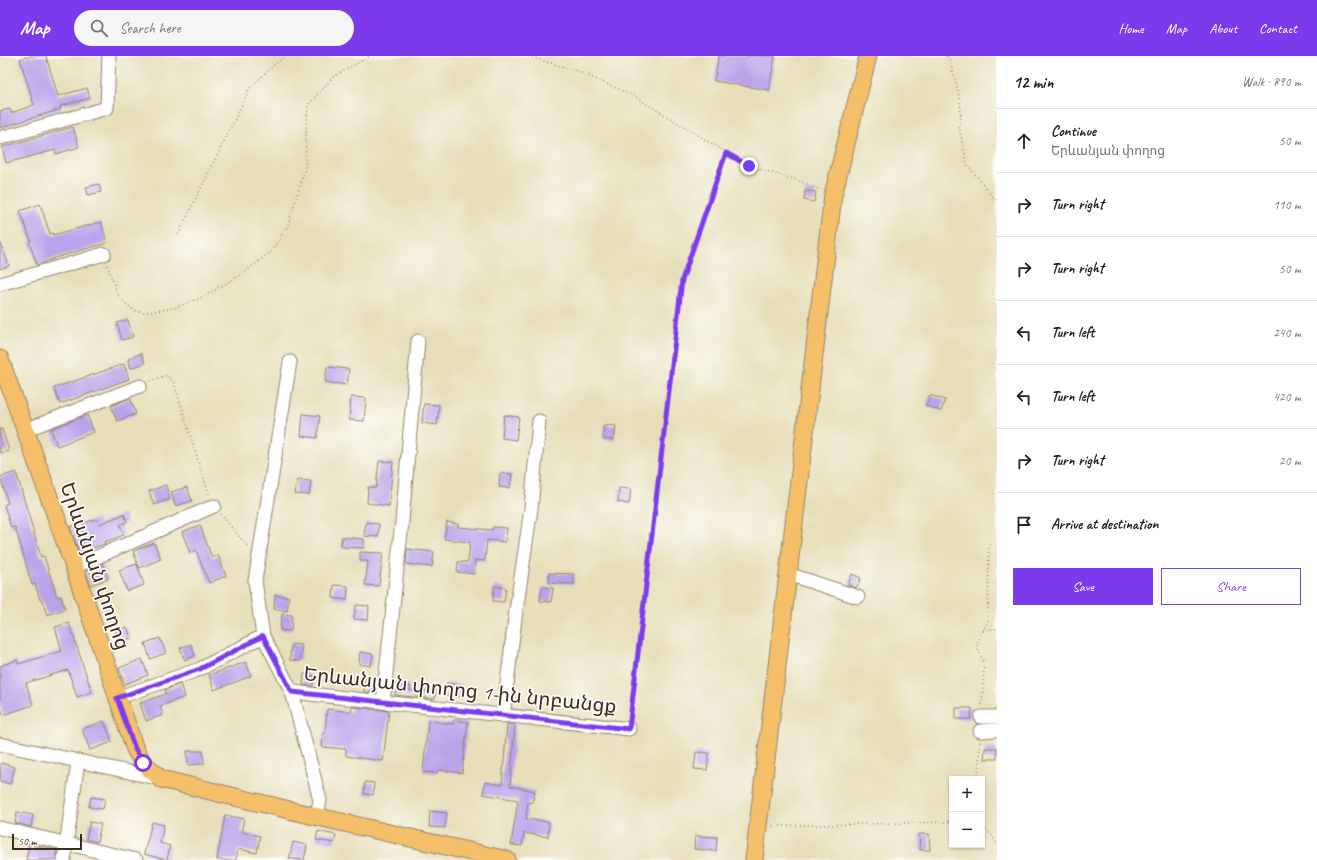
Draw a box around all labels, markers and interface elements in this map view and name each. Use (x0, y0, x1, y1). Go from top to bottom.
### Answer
search box (74, 10, 354, 46)
text: Map (20, 16, 50, 40)
icon: search (88, 17, 110, 39)
text: Search here (120, 19, 181, 38)
text: Home (1118, 20, 1144, 37)
text: Map (1166, 20, 1187, 37)
text: About (1209, 20, 1237, 37)
text: Contact (1259, 20, 1297, 37)
text: 12 min (1013, 72, 1053, 93)
text: Walk · 890 m (1242, 74, 1301, 90)
text: Continue (1051, 122, 1096, 141)
icon: ahead (1013, 130, 1035, 152)
text: 50 m (1279, 133, 1301, 149)
text: Երևանյան փողոց (1051, 143, 1165, 159)
route end (740, 157, 758, 175)
icon: right (1013, 194, 1035, 216)
text: Turn right (1051, 195, 1104, 214)
text: 110 m (1273, 197, 1301, 213)
icon: right (1013, 258, 1035, 280)
text: Turn right (1051, 259, 1104, 278)
text: 50 m (1279, 261, 1301, 277)
icon: left (1013, 322, 1035, 344)
text: Turn left (1051, 323, 1094, 342)
text: 240 m (1273, 325, 1301, 341)
icon: left (1013, 386, 1035, 408)
text: Turn left (1051, 387, 1094, 406)
text: 420 m (1273, 389, 1301, 405)
icon: right (1013, 450, 1035, 472)
text: Turn right (1051, 451, 1104, 470)
text: 20 m (1279, 453, 1301, 469)
street label: Երևանյան փողոց (55, 479, 135, 653)
icon: arrive (1013, 514, 1035, 536)
text: Arrive at destination (1051, 515, 1158, 534)
button: Save (1013, 568, 1153, 605)
button: Share (1161, 568, 1301, 605)
street label: Երևանյան փողոց 1-ին նրբանցք (302, 661, 618, 719)
route start (134, 754, 152, 772)
map controls (949, 776, 985, 848)
button: + (949, 776, 985, 812)
button: − (949, 812, 985, 848)
scale bar (12, 832, 82, 851)
text: 50 m (18, 834, 37, 848)

